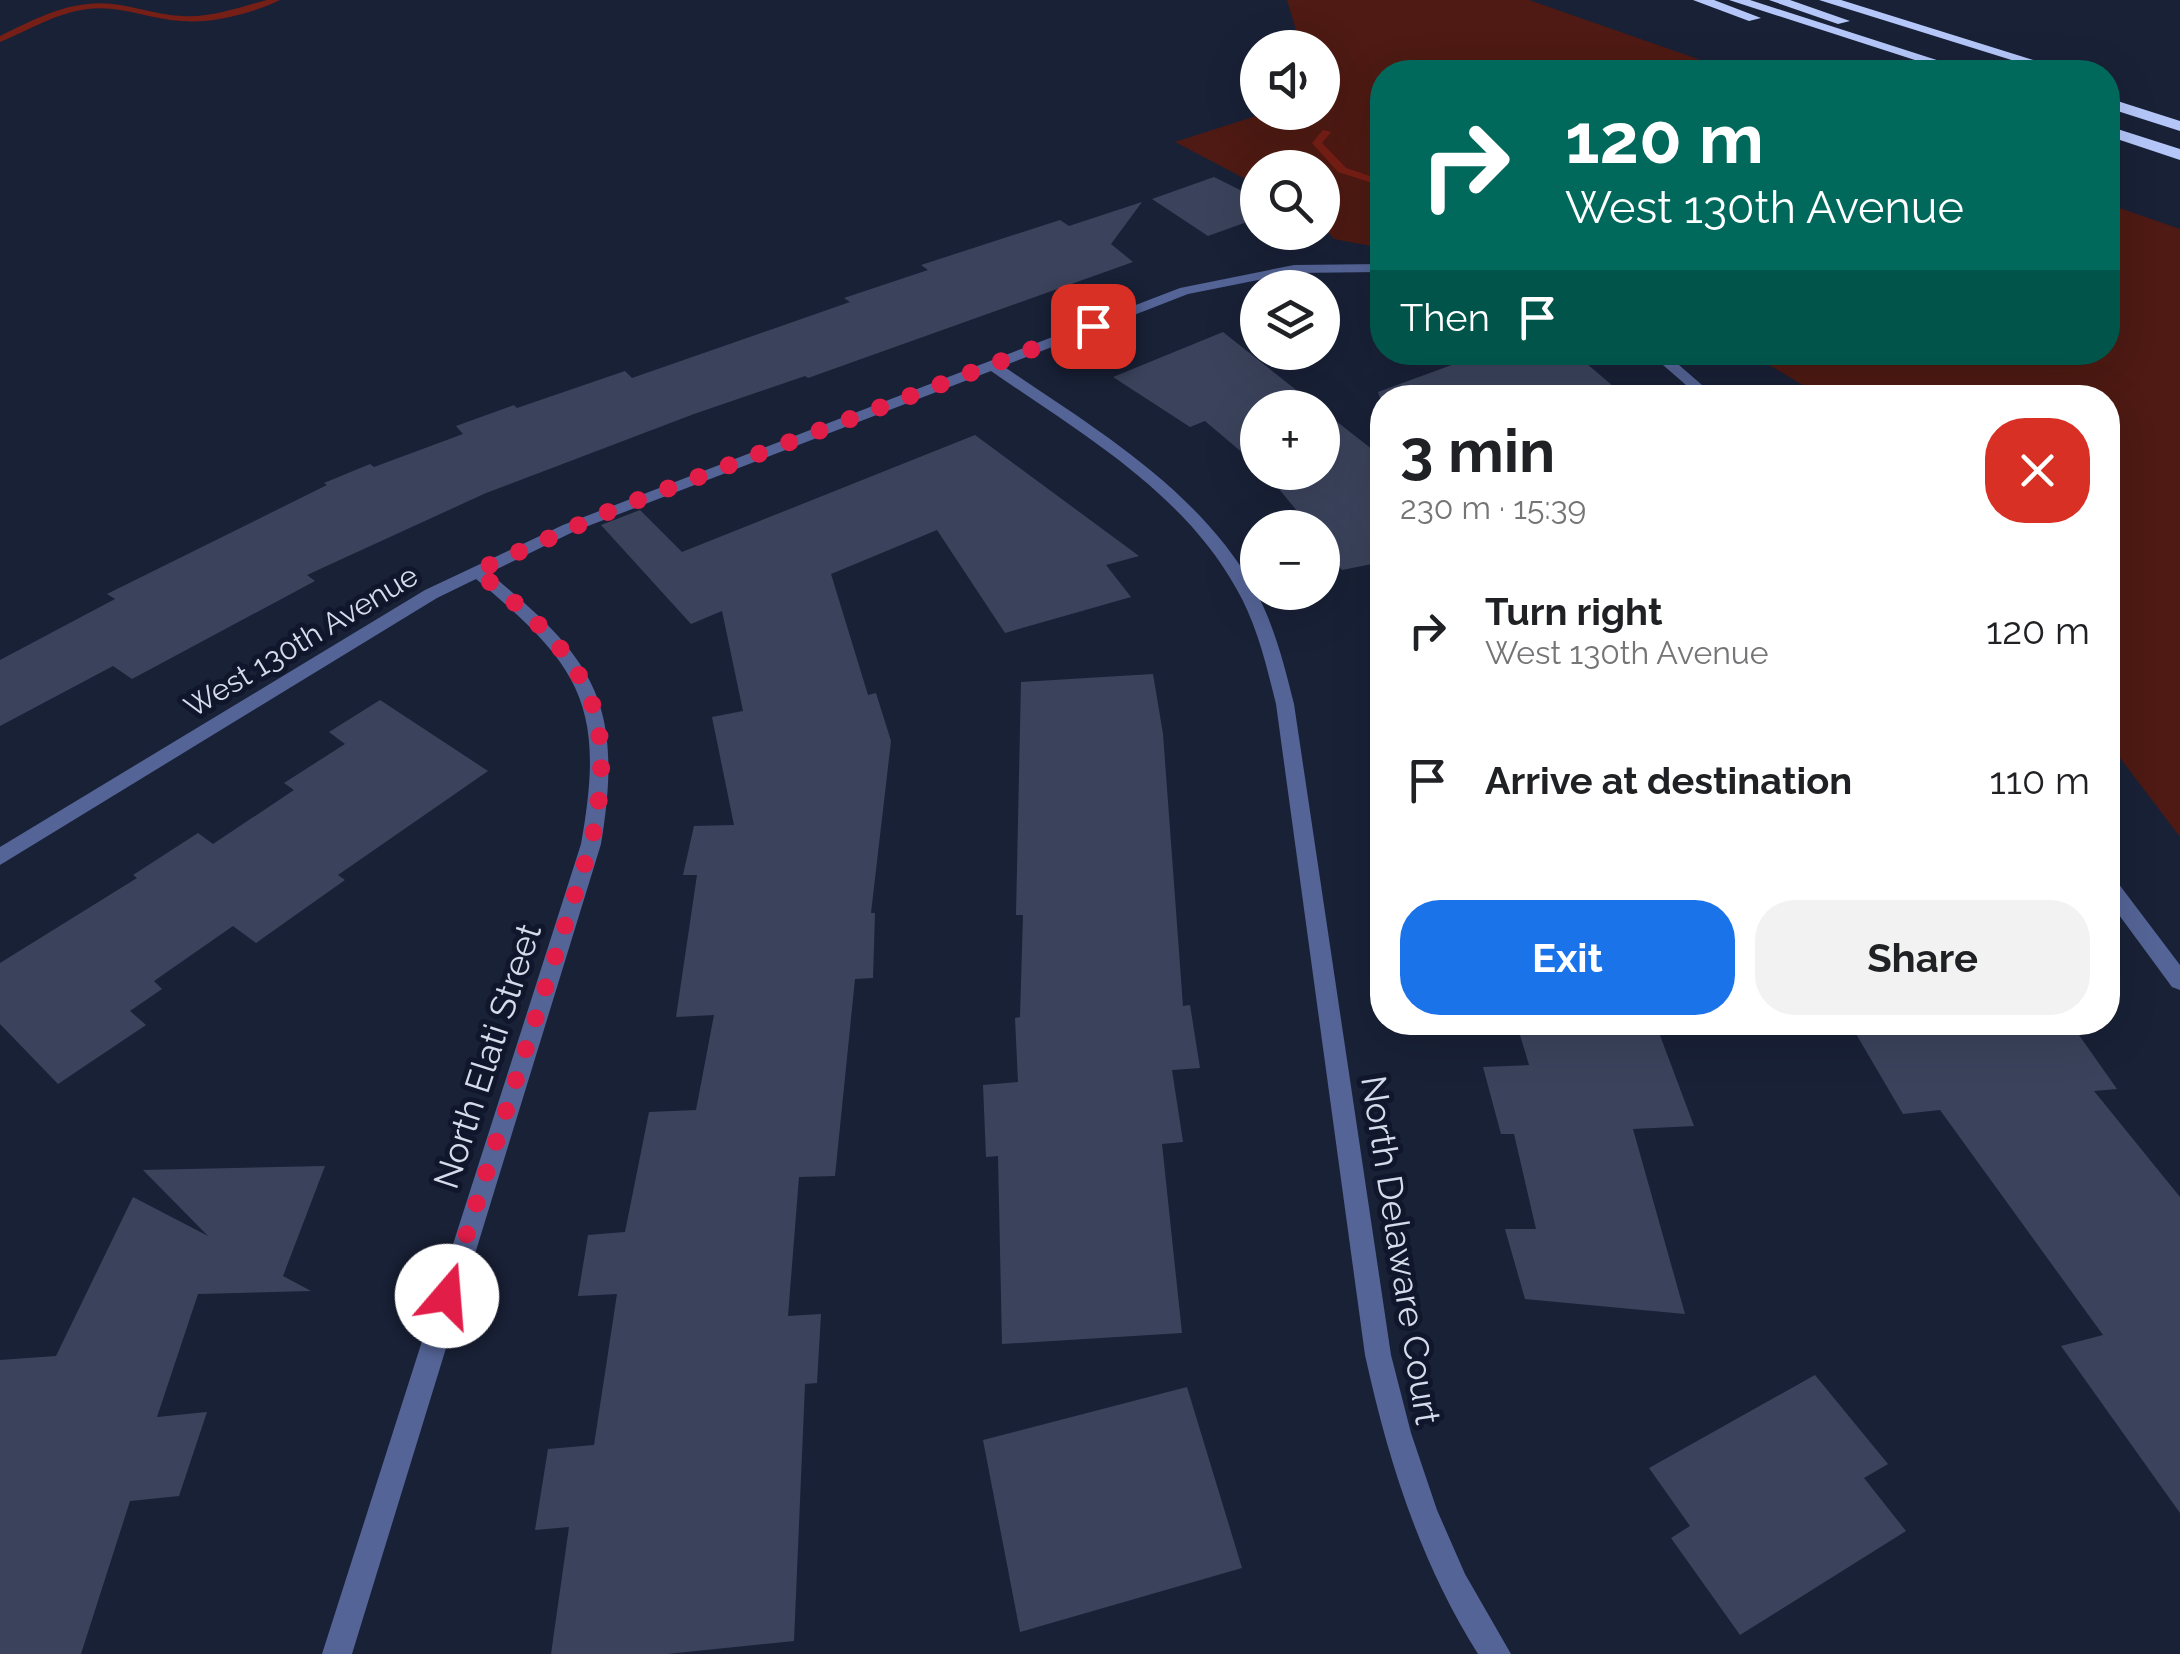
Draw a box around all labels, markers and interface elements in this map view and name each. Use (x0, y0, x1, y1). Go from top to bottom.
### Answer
map controls (1240, 30, 1340, 610)
button: sound (1240, 30, 1340, 130)
text: 120 m (1565, 97, 1764, 179)
icon: right (1400, 100, 1530, 230)
button: search (1240, 150, 1340, 250)
text: West 130th Avenue (1565, 181, 1964, 234)
button: layers (1240, 270, 1340, 370)
pin (1051, 284, 1136, 369)
icon: arrive (1510, 290, 1565, 345)
text: Then (1400, 295, 1490, 340)
icon: arrive (1066, 299, 1121, 354)
button: + (1240, 390, 1340, 490)
text: 3 min (1400, 416, 1555, 486)
button: close (1985, 418, 2090, 523)
text: 230 m · 15:39 (1400, 489, 1586, 526)
button: − (1240, 510, 1340, 610)
street label: West 130th Avenue (178, 558, 424, 724)
text: Turn right (1485, 589, 1662, 634)
icon: right (1400, 603, 1455, 658)
text: 120 m (1986, 608, 2090, 653)
text: West 130th Avenue (1485, 634, 1769, 671)
icon: arrive (1400, 753, 1455, 808)
text: Arrive at destination (1485, 758, 1852, 803)
text: 110 m (1990, 758, 2090, 803)
button: Exit (1400, 900, 1735, 1015)
button: Share (1755, 900, 2090, 1015)
street label: North Elati Street (425, 918, 549, 1194)
street label: North Delaware Court (1353, 1073, 1449, 1427)
position arrow (395, 1244, 499, 1348)

